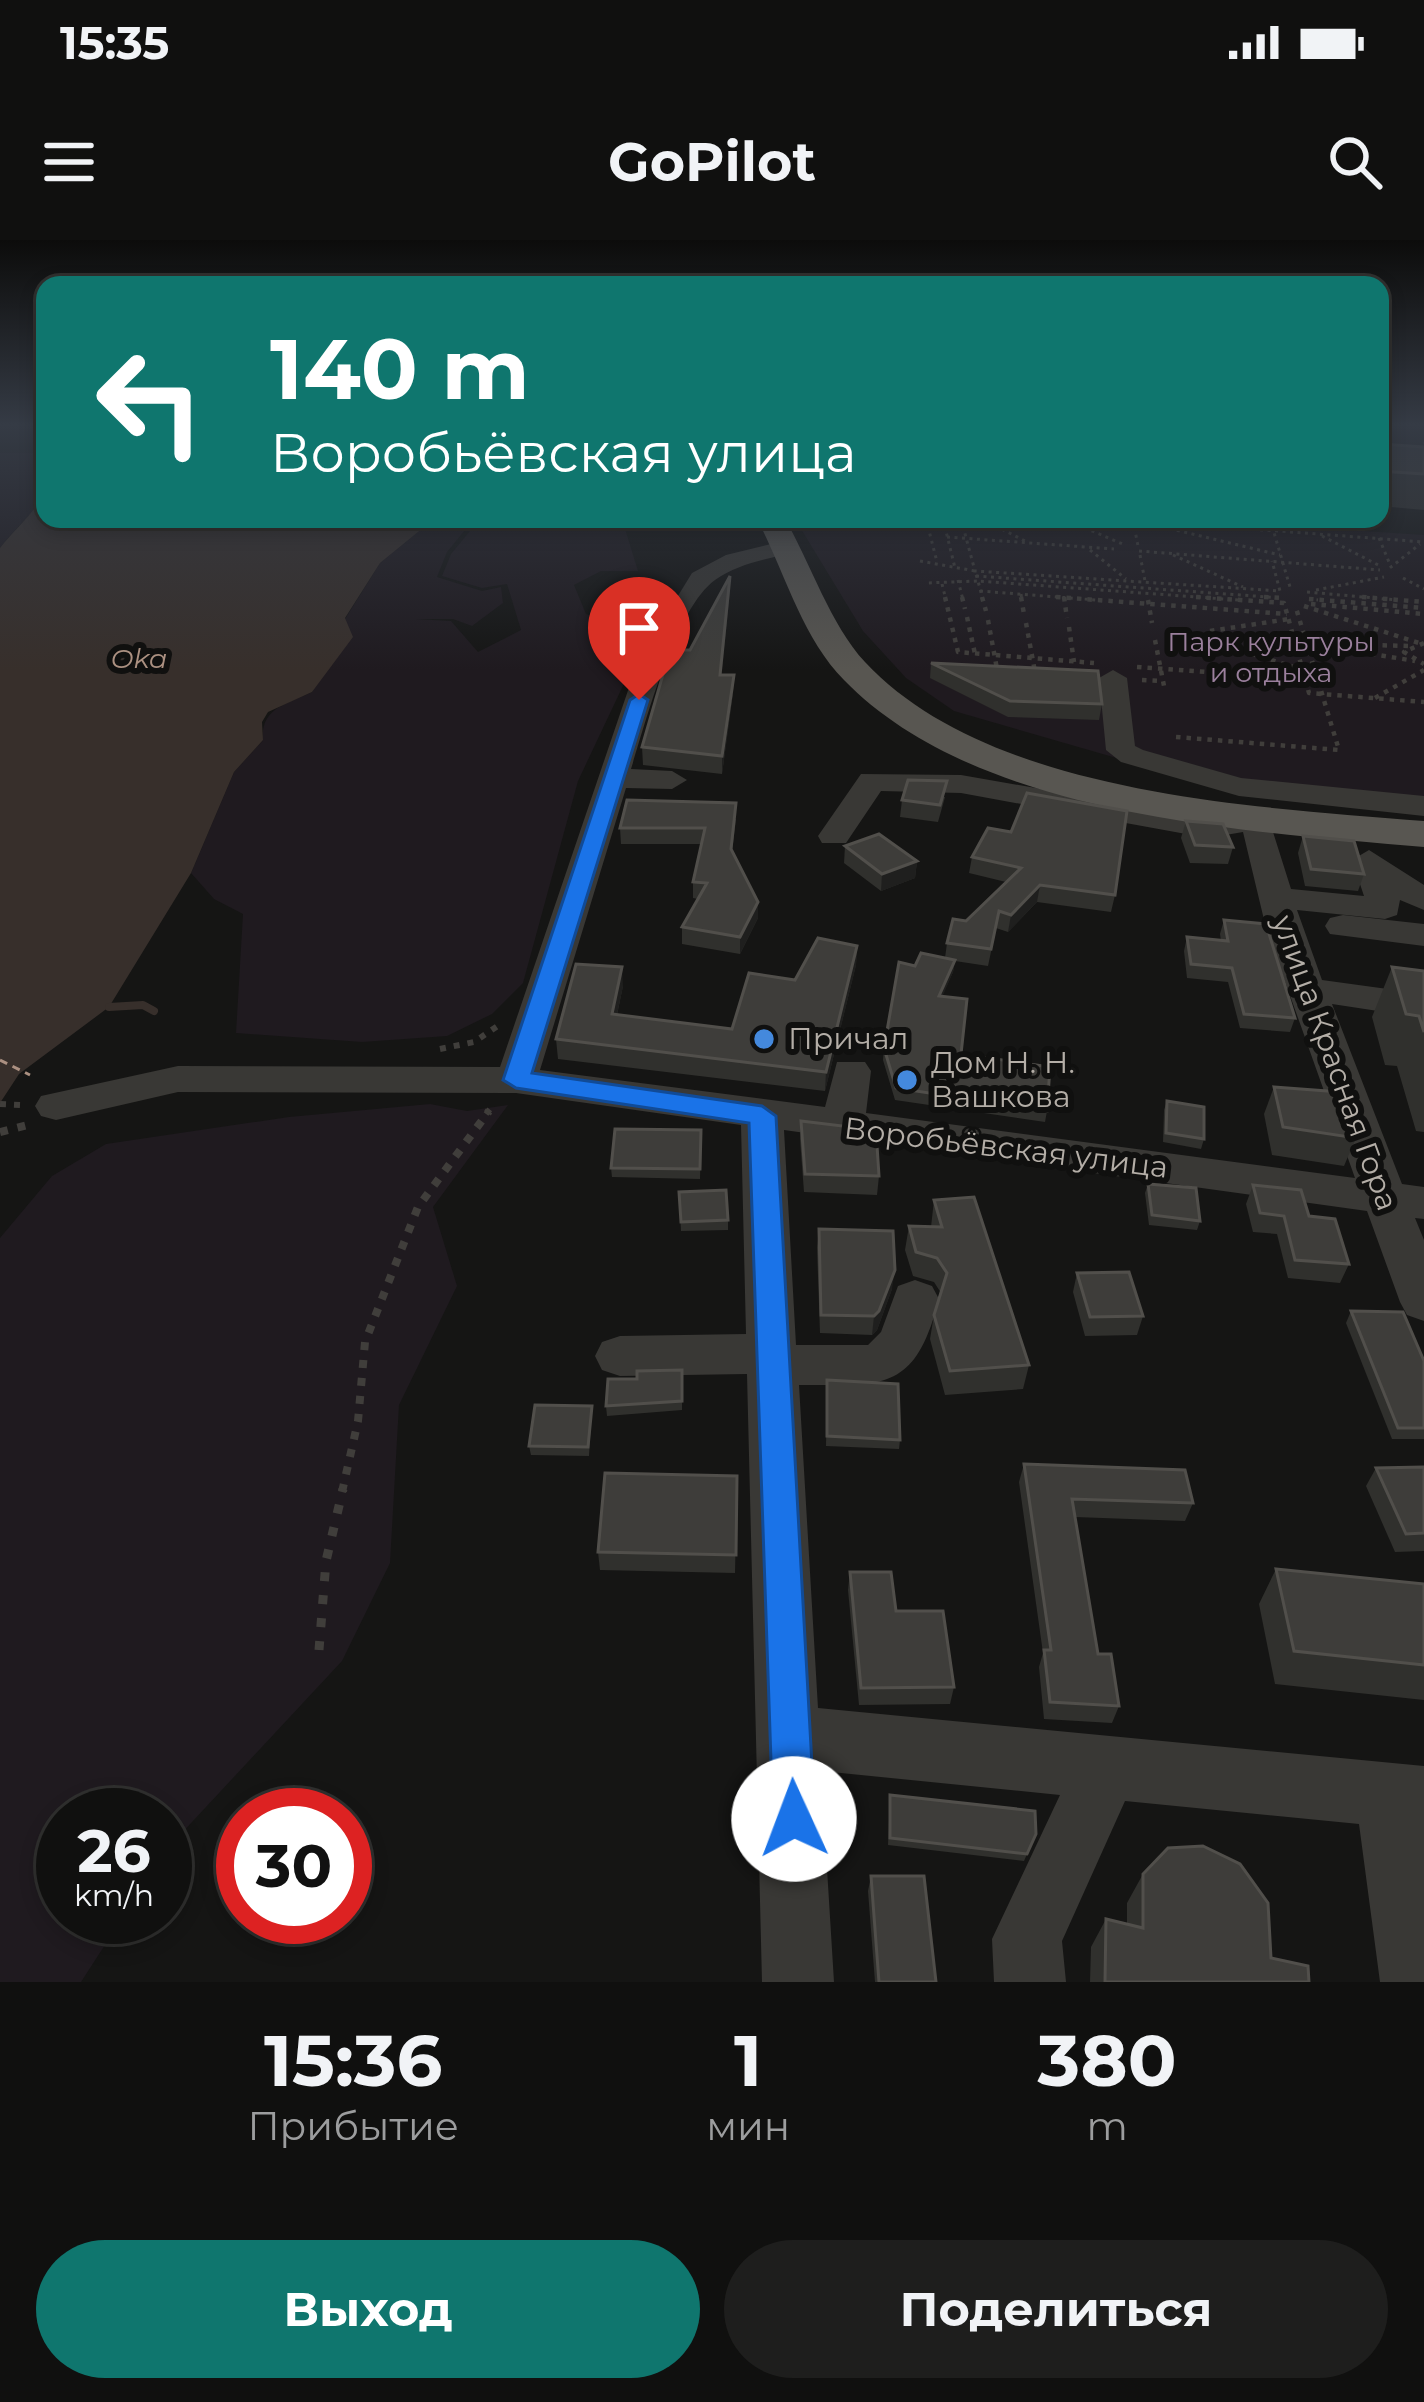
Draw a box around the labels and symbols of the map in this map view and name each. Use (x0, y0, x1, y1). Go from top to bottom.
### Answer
pin (588, 577, 690, 700)
park label: Парк культуры и отдыха (1167, 625, 1375, 689)
water label: Oka (111, 642, 167, 675)
street label: улица Красная Гора (1264, 909, 1406, 1216)
place label: Причал (788, 1020, 908, 1057)
marker: Причал (751, 1026, 777, 1052)
place label: Дом Н. Н. Вашкова (931, 1044, 1075, 1115)
marker: Дом Н. Н. Вашкова (894, 1067, 920, 1093)
street label: Воробьёвская улица (842, 1109, 1170, 1186)
position arrow (731, 1756, 857, 1882)
speed limit sign: 30 (216, 1788, 372, 1944)

